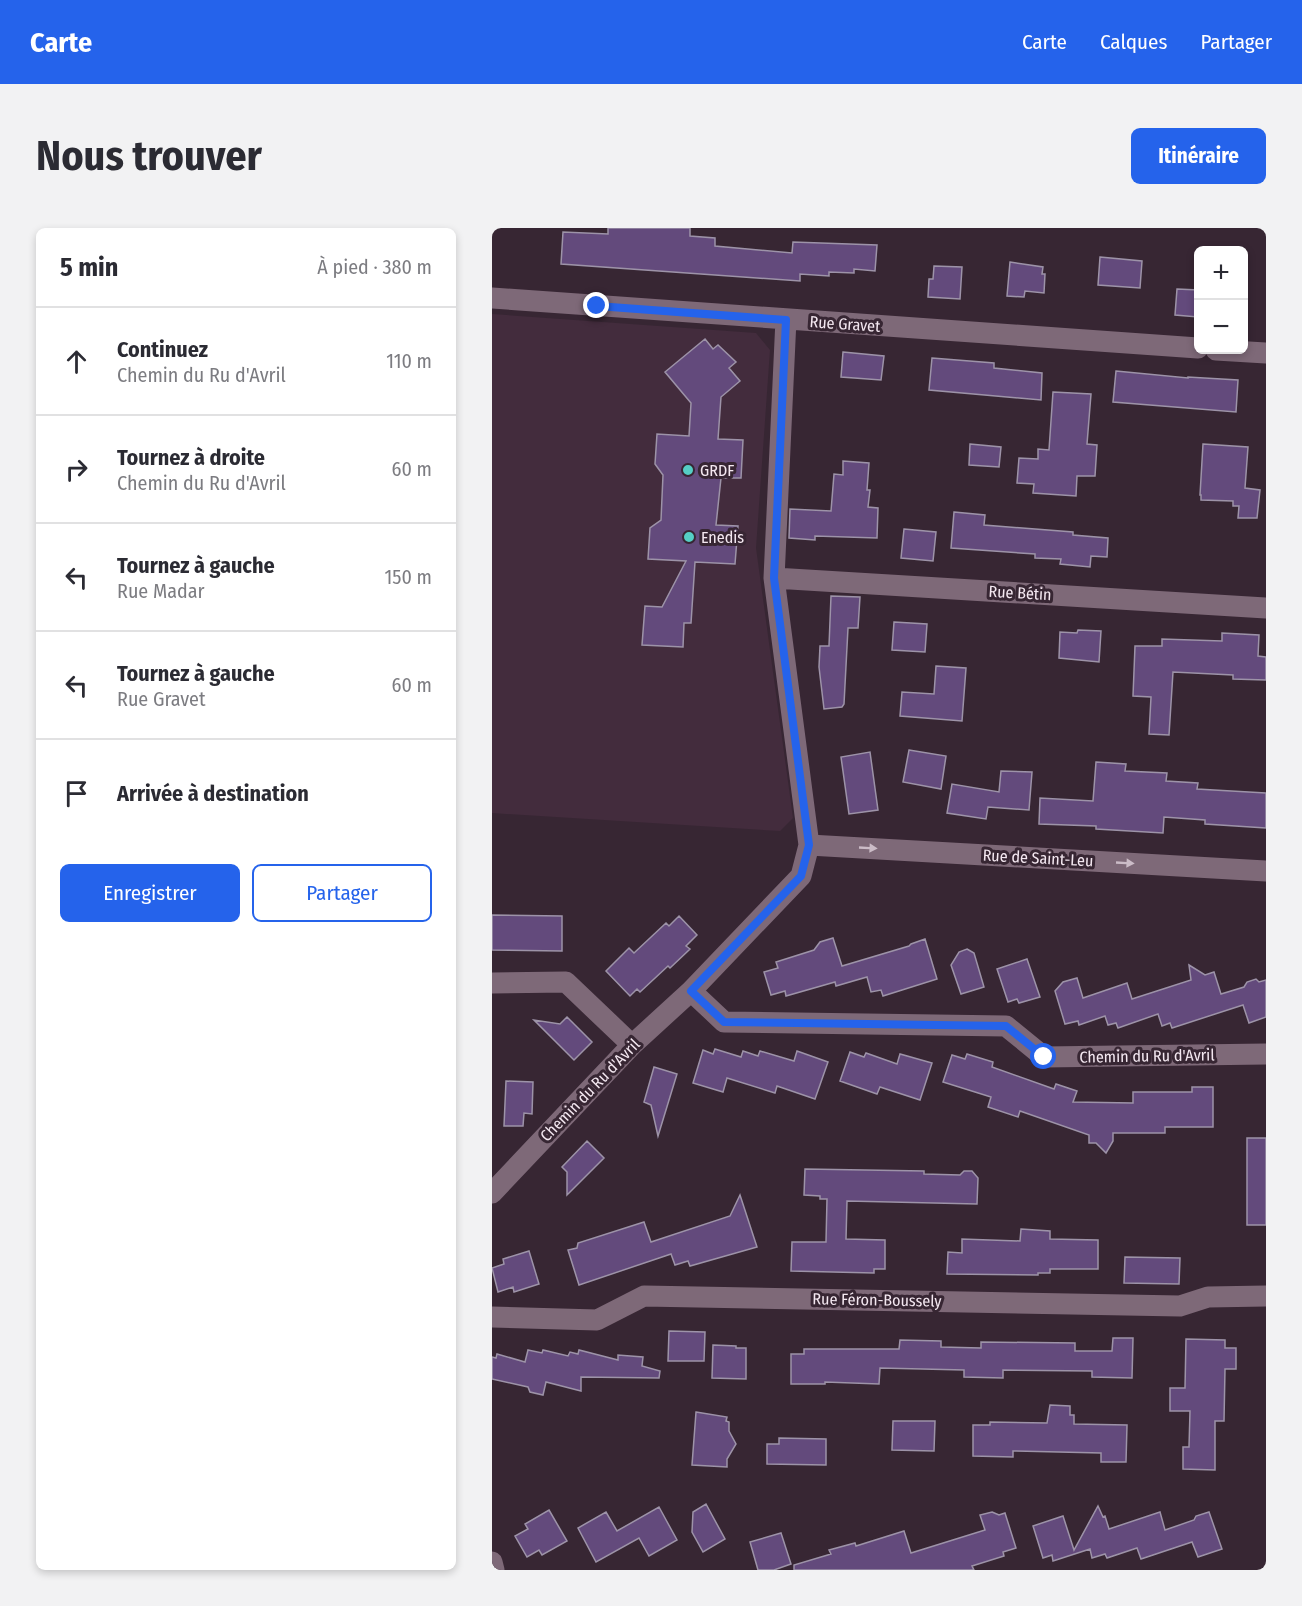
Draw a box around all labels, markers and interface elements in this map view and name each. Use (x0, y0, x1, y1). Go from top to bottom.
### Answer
text: Carte (30, 26, 92, 59)
text: Carte (1022, 29, 1067, 55)
text: Calques (1100, 29, 1167, 55)
text: Partager (1200, 29, 1272, 55)
button: Itinéraire (1131, 128, 1266, 184)
text: Nous trouver (36, 131, 262, 181)
map controls (1194, 246, 1248, 354)
button: + (1194, 246, 1248, 300)
text: 5 min (60, 252, 118, 283)
text: À pied · 380 m (317, 255, 432, 279)
route end (583, 292, 609, 318)
button: − (1194, 300, 1248, 354)
street label: Rue Gravet (809, 312, 882, 336)
text: Continuez (117, 336, 208, 363)
icon: ahead (60, 345, 93, 378)
text: 110 m (386, 349, 432, 373)
text: Chemin du Ru d'Avril (117, 363, 286, 387)
text: Tournez à droite (117, 444, 265, 471)
icon: right (60, 453, 93, 486)
text: 60 m (392, 457, 432, 481)
place label: GRDF (700, 461, 734, 480)
marker: GRDF (681, 463, 695, 477)
text: Chemin du Ru d'Avril (117, 471, 286, 495)
place label: Enedis (701, 528, 744, 547)
marker: Enedis (682, 530, 696, 544)
text: Tournez à gauche (117, 552, 275, 579)
icon: left (60, 561, 93, 594)
text: 150 m (385, 565, 432, 589)
text: Rue Madar (117, 579, 204, 603)
street label: Rue Bétin (988, 582, 1052, 604)
text: Tournez à gauche (117, 660, 275, 687)
icon: left (60, 669, 93, 702)
text: 60 m (392, 673, 432, 697)
text: Rue Gravet (117, 687, 206, 711)
icon: arrive (60, 777, 93, 810)
text: Arrivée à destination (117, 780, 309, 807)
one-way arrow (858, 844, 877, 853)
street label: Rue de Saint-Leu (982, 846, 1094, 870)
one-way arrow (1116, 859, 1135, 868)
button: Enregistrer (60, 864, 240, 922)
button: Partager (252, 864, 432, 922)
street label: Chemin du Ru d'Avril (536, 1035, 644, 1145)
route start (1030, 1043, 1056, 1069)
street label: Chemin du Ru d'Avril (1079, 1045, 1215, 1067)
street label: Rue Féron-Boussely (812, 1289, 943, 1311)

